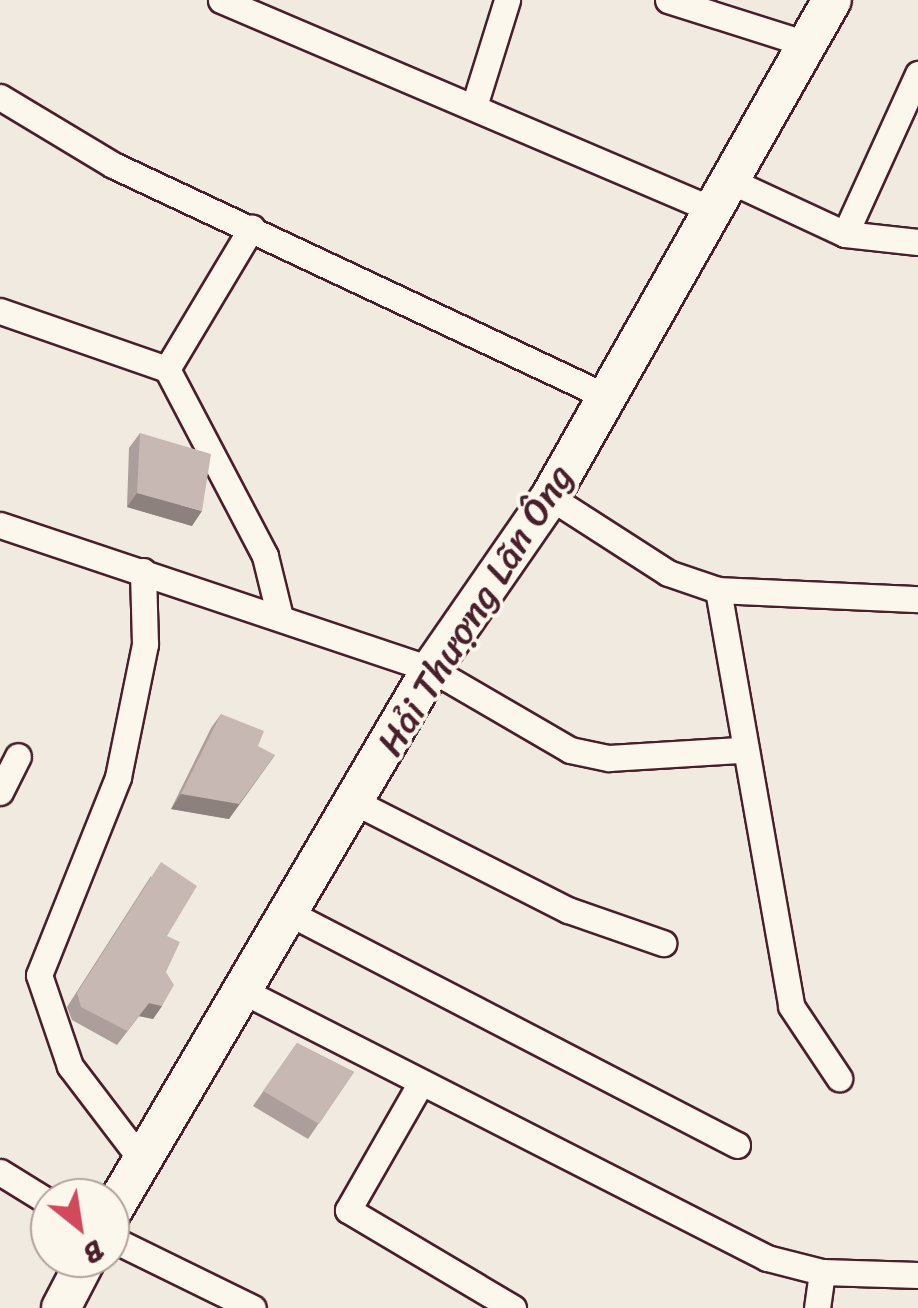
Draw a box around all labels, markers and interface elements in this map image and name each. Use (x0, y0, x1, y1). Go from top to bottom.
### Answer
street label: Hải Thượng Lãn Ông (367, 456, 583, 764)
north arrow (30, 1178, 130, 1278)
text: B (74, 1227, 114, 1278)

